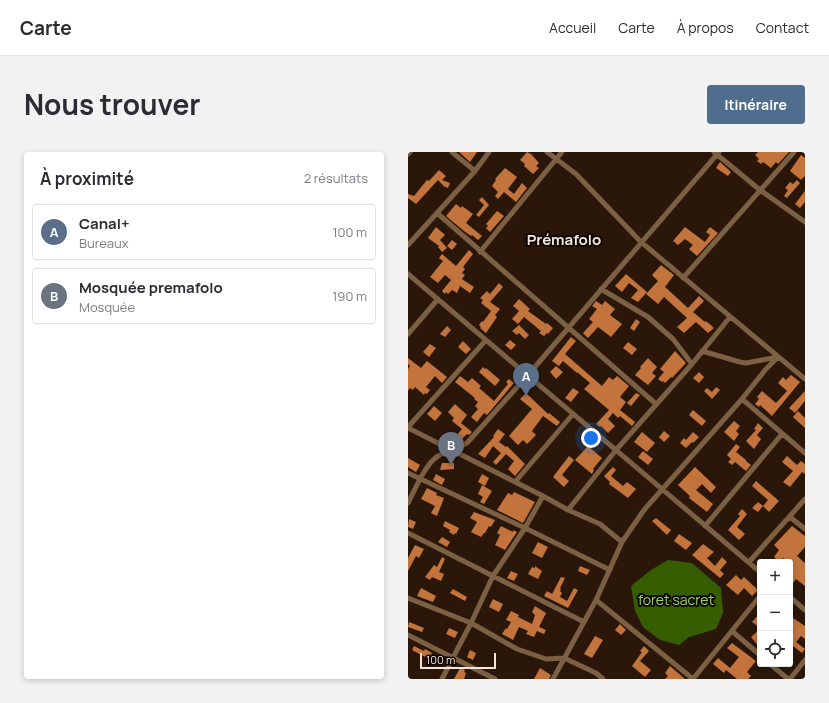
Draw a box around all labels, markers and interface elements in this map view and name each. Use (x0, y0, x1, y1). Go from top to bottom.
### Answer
text: Carte (20, 15, 72, 41)
text: Accueil (549, 18, 596, 37)
text: Carte (618, 18, 655, 37)
text: À propos (677, 18, 734, 37)
text: Contact (756, 18, 809, 37)
text: Nous trouver (24, 85, 200, 123)
button: Itinéraire (707, 85, 805, 124)
text: À proximité (40, 167, 134, 190)
text: 2 résultats (304, 169, 368, 187)
text: Canal+ (79, 213, 130, 234)
text: A (50, 223, 58, 241)
text: 100 m (332, 223, 367, 241)
district label: Prémafolo (527, 229, 601, 250)
text: Bureaux (79, 234, 129, 252)
text: Mosquée premafolo (79, 277, 223, 298)
text: B (50, 287, 58, 305)
text: 190 m (332, 287, 367, 305)
text: Mosquée (79, 298, 135, 316)
pin: A (513, 363, 539, 396)
your location (581, 428, 601, 448)
pin: B (438, 432, 464, 465)
map controls (757, 559, 793, 667)
button: + (757, 559, 793, 595)
park label: foret sacret (638, 590, 714, 609)
button: − (757, 595, 793, 631)
button: locate (757, 631, 793, 667)
scale bar (420, 651, 496, 670)
text: 100 m (426, 652, 455, 667)

